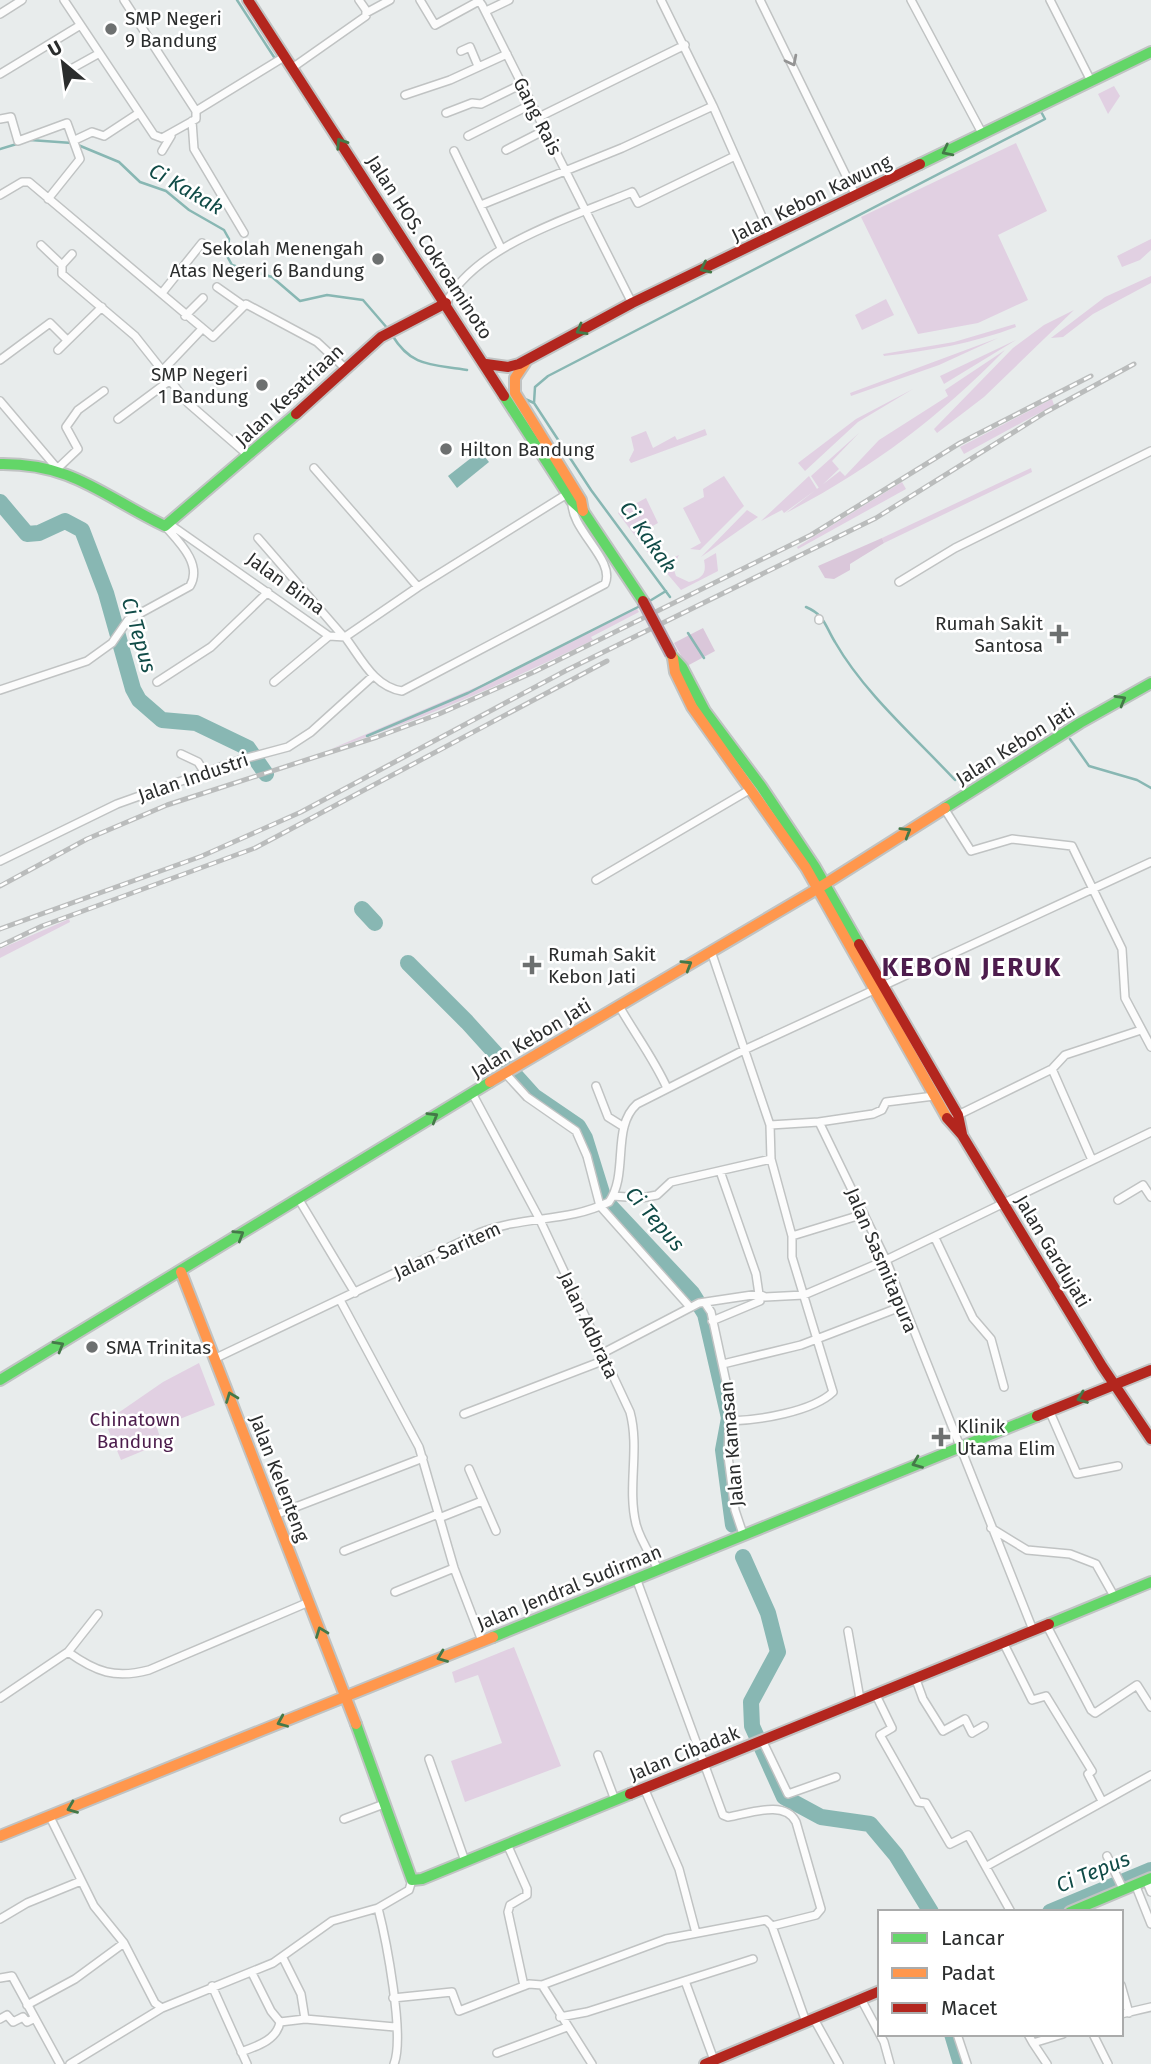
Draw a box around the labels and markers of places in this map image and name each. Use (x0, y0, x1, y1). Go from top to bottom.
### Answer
place label: SMP Negeri 9 Bandung (125, 7, 222, 52)
marker: SMP Negeri 9 Bandung (103, 21, 119, 37)
place label: Sekolah Menengah Atas Negeri 6 Bandung (170, 237, 364, 282)
marker: Sekolah Menengah Atas Negeri 6 Bandung (370, 251, 386, 267)
place label: SMP Negeri 1 Bandung (151, 363, 248, 408)
marker: SMP Negeri 1 Bandung (254, 377, 270, 393)
place label: Hilton Bandung (460, 438, 594, 461)
marker: Hilton Bandung (438, 441, 454, 457)
place label: Rumah Sakit Santosa (935, 612, 1043, 657)
marker: Rumah Sakit Santosa (1049, 624, 1069, 644)
place label: Rumah Sakit Kebon Jati (548, 943, 656, 988)
marker: Rumah Sakit Kebon Jati (522, 955, 542, 975)
place label: SMA Trinitas (106, 1336, 211, 1359)
marker: SMA Trinitas (84, 1339, 100, 1355)
place label: Klinik Utama Elim (957, 1415, 1056, 1460)
marker: Klinik Utama Elim (931, 1427, 951, 1447)

